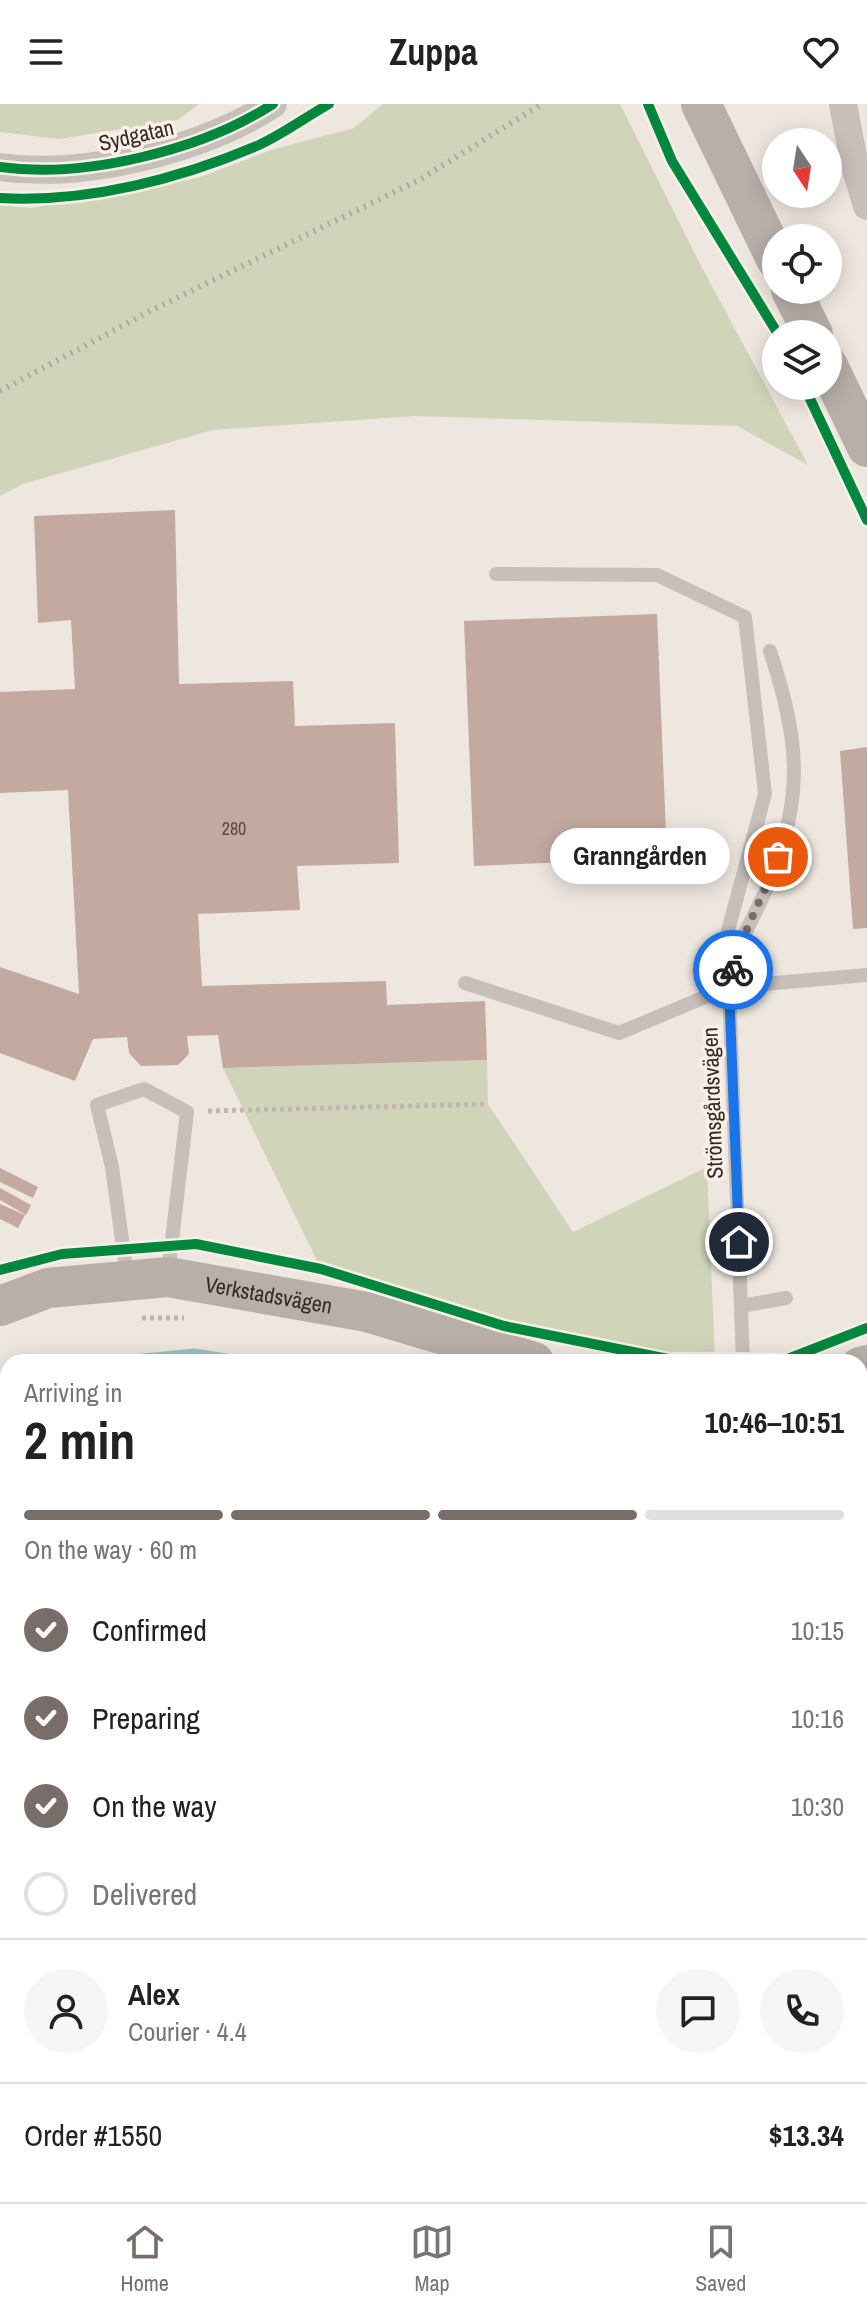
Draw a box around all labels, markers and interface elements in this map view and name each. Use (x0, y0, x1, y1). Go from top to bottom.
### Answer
text: Zuppa (389, 28, 478, 76)
icon: menu (24, 30, 68, 74)
icon: heart (799, 30, 843, 74)
street label: Sydgatan (95, 112, 177, 158)
north arrow (762, 128, 842, 208)
map controls (762, 128, 842, 400)
button: locate (762, 224, 842, 304)
button: layers (762, 320, 842, 400)
house number: 280 (222, 816, 246, 841)
pin (744, 823, 812, 891)
callout: Granngården (550, 829, 730, 885)
icon: bag (756, 835, 800, 879)
text: Granngården (573, 838, 707, 873)
courier (693, 930, 773, 1010)
icon: bike (711, 948, 755, 992)
street label: Strömsgårdsvägen (694, 1027, 730, 1179)
pin (705, 1208, 773, 1276)
icon: home (717, 1220, 761, 1264)
street label: Verkstadsvägen (203, 1269, 335, 1321)
text: Arriving in (24, 1375, 122, 1410)
text: 10:46–10:51 (705, 1402, 844, 1442)
text: 2 min (24, 1405, 135, 1475)
text: On the way · 60 m (24, 1532, 197, 1567)
icon: check (24, 1608, 68, 1652)
text: Confirmed (92, 1610, 207, 1650)
text: 10:15 (791, 1613, 844, 1648)
icon: check (24, 1696, 68, 1740)
text: Preparing (92, 1698, 200, 1738)
text: 10:16 (791, 1701, 844, 1736)
icon: check (24, 1784, 68, 1828)
text: On the way (92, 1786, 216, 1826)
text: 10:30 (791, 1789, 844, 1824)
text: Delivered (92, 1874, 197, 1914)
button: person (24, 1969, 108, 2053)
button: chat (656, 1969, 740, 2053)
button: phone (760, 1969, 844, 2053)
text: Alex (128, 1974, 180, 2014)
text: Courier · 4.4 (128, 2014, 247, 2049)
text: Order #1550 (24, 2115, 162, 2155)
text: $13.34 (769, 2115, 844, 2155)
tab: Home (121, 2220, 169, 2298)
tab: Map (410, 2220, 454, 2298)
tab: Saved (695, 2220, 746, 2298)

